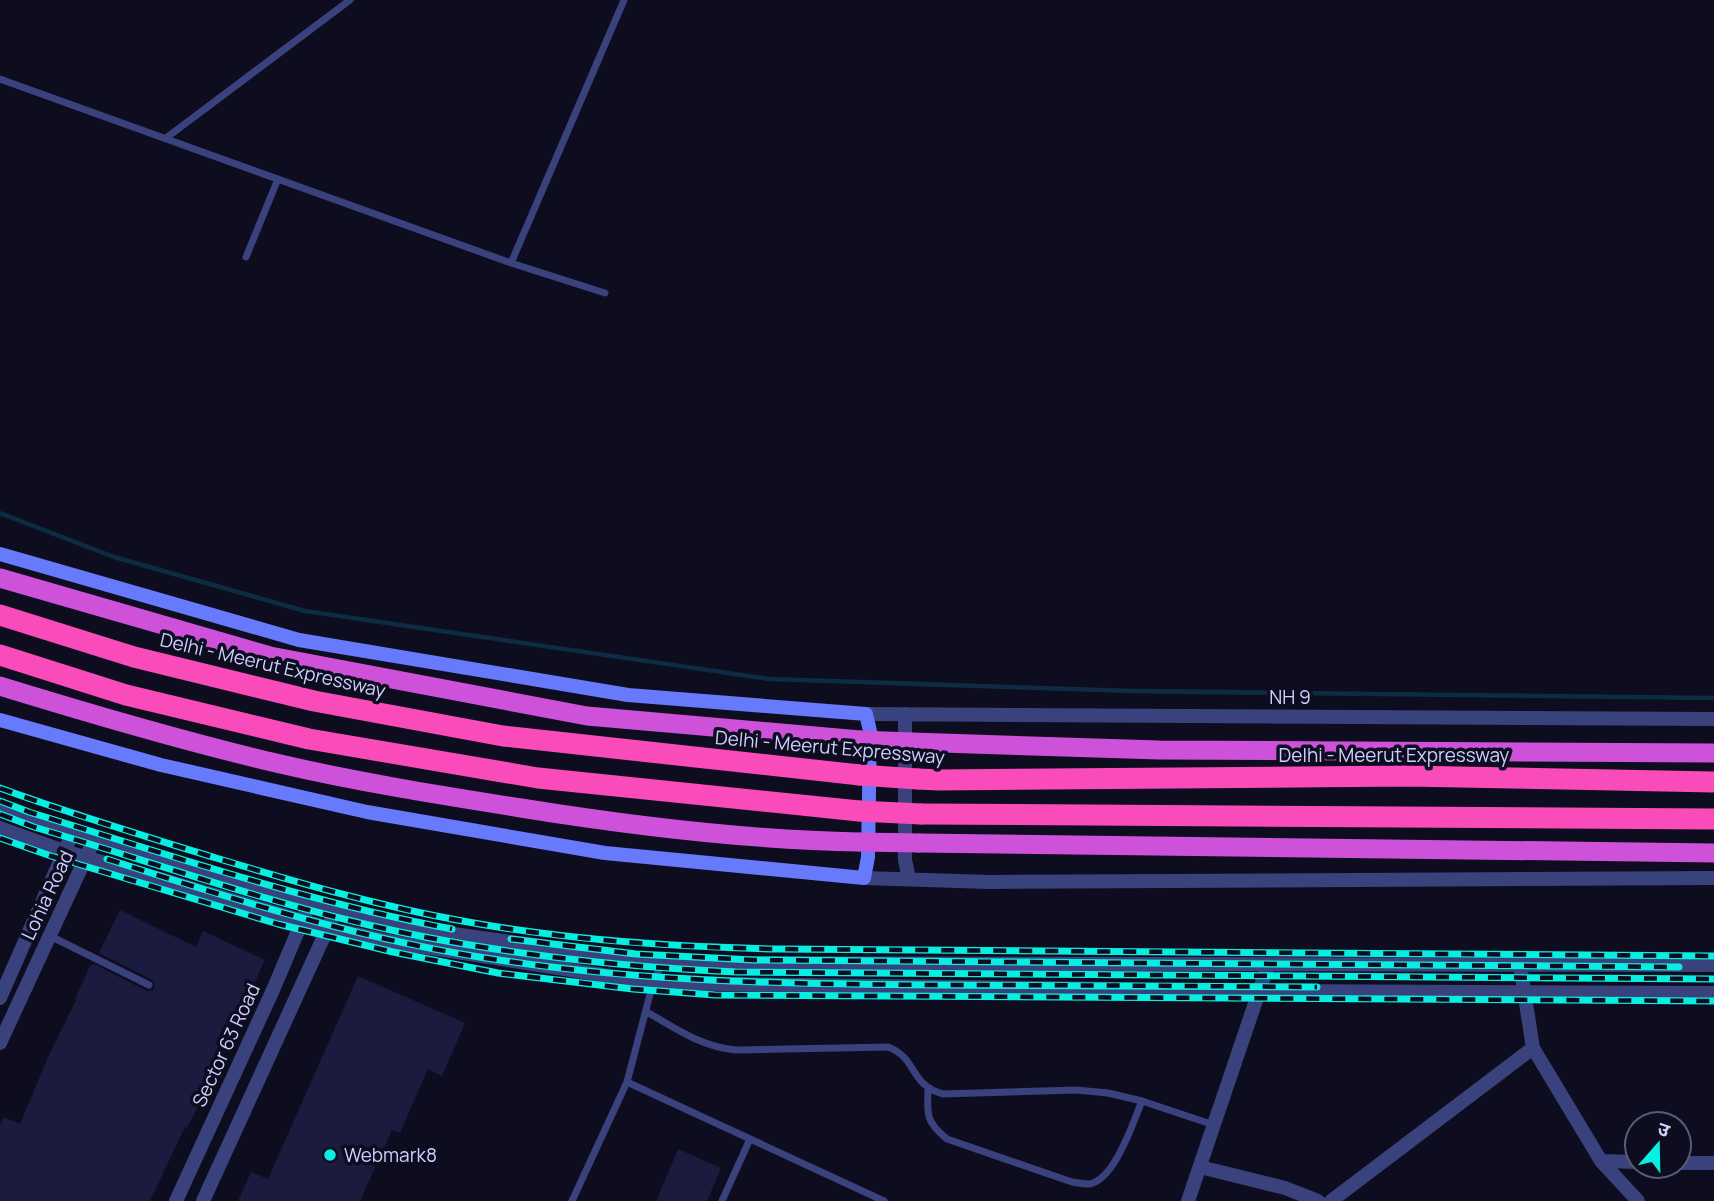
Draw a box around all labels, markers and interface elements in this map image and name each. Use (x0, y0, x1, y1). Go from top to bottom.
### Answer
street label: Delhi - Meerut Expressway (158, 626, 388, 704)
street label: NH 9 (1269, 684, 1311, 710)
street label: Delhi - Meerut Expressway (714, 724, 946, 770)
street label: Delhi - Meerut Expressway (1279, 742, 1509, 768)
street label: Lohia Road (15, 846, 79, 944)
street label: Sector 63 Road (186, 979, 266, 1111)
north arrow (1623, 1110, 1693, 1180)
text: उ (1654, 1115, 1674, 1143)
place label: Webmark8 (344, 1142, 437, 1168)
marker: Webmark8 (322, 1147, 338, 1163)

